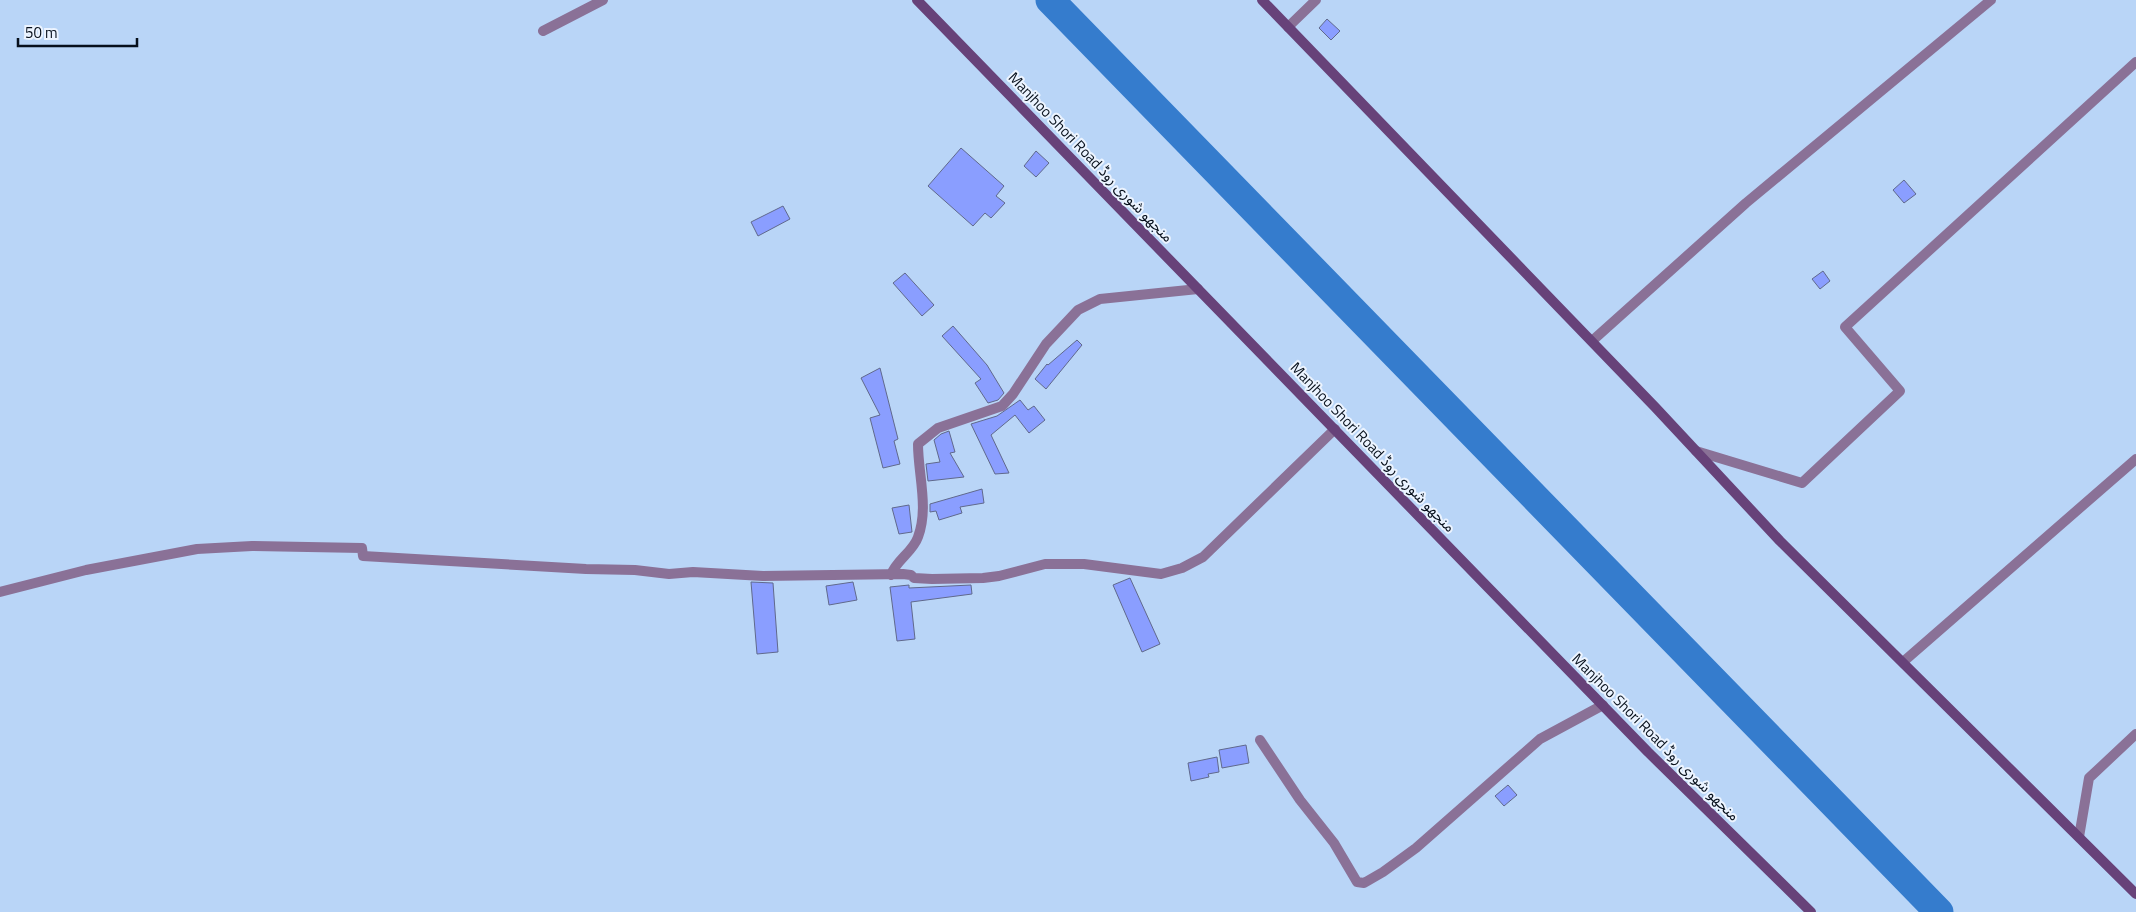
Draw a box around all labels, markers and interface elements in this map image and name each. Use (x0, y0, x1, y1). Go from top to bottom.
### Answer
scale bar (18, 15, 136, 47)
text: 50 m (25, 21, 58, 44)
street label: Manjhoo Shori Road منجھو شوری روڈ (1003, 67, 1179, 247)
street label: Manjhoo Shori Road منجھو شوری روڈ (1285, 357, 1461, 537)
street label: Manjhoo Shori Road منجھو شوری روڈ (1567, 648, 1745, 826)

